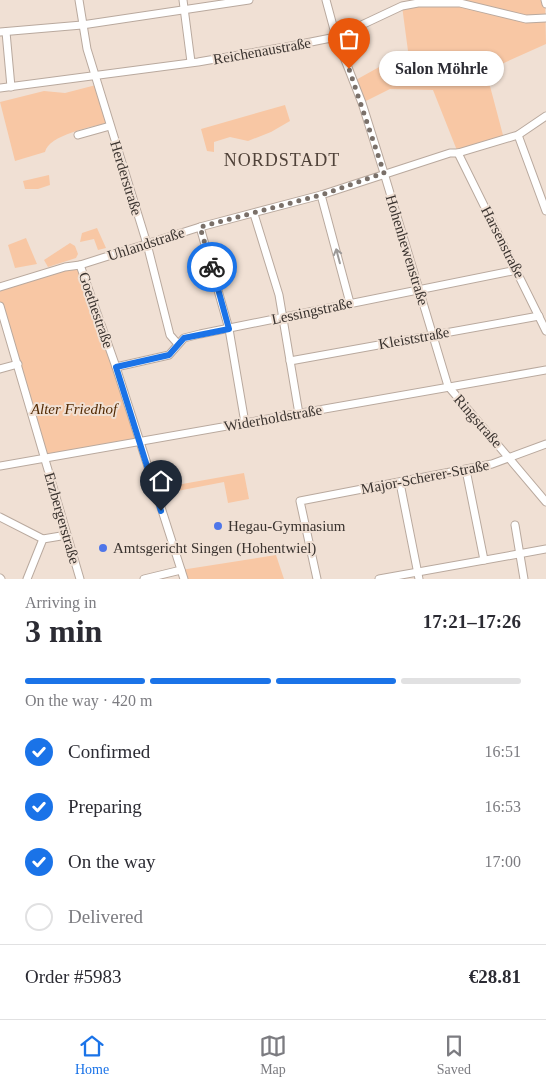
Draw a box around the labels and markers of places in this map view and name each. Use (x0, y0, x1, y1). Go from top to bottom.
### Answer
pin (328, 18, 370, 69)
callout: Salon Möhrle (379, 52, 504, 86)
pin (140, 460, 182, 511)
place label: Hegau-Gymnasium (228, 518, 346, 534)
marker: Hegau-Gymnasium (212, 520, 224, 532)
place label: Amtsgericht Singen (Hohentwiel) (113, 540, 316, 557)
marker: Amtsgericht Singen (Hohentwiel) (97, 542, 109, 554)

